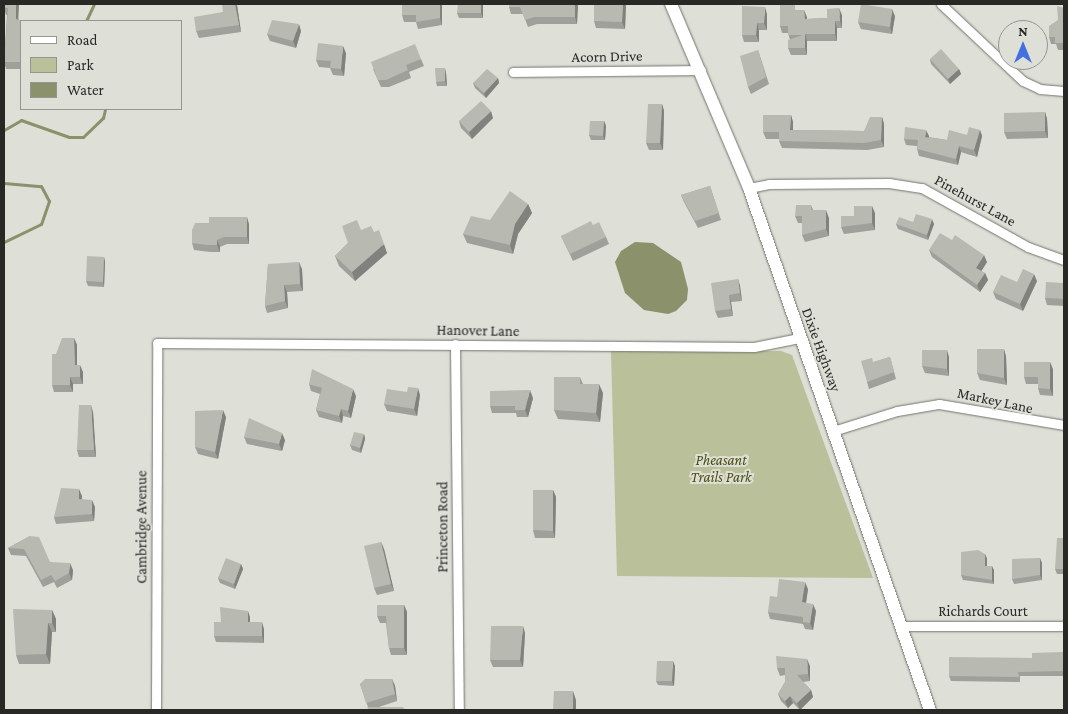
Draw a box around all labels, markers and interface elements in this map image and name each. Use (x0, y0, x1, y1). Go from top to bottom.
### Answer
legend (20, 20, 182, 110)
north arrow (998, 20, 1048, 70)
text: N (1018, 23, 1028, 39)
text: Road (67, 32, 97, 48)
street label: Acorn Drive (571, 47, 643, 67)
text: Park (67, 57, 94, 73)
text: Water (67, 82, 104, 98)
street label: Pinehurst Lane (931, 171, 1019, 231)
street label: Dixie Highway (797, 306, 845, 394)
street label: Hanover Lane (436, 321, 520, 341)
street label: Markey Lane (955, 384, 1035, 418)
park label: Pheasant Trails Park (690, 451, 752, 486)
street label: Cambridge Avenue (133, 470, 151, 584)
street label: Princeton Road (434, 481, 452, 573)
street label: Richards Court (938, 603, 1028, 621)

